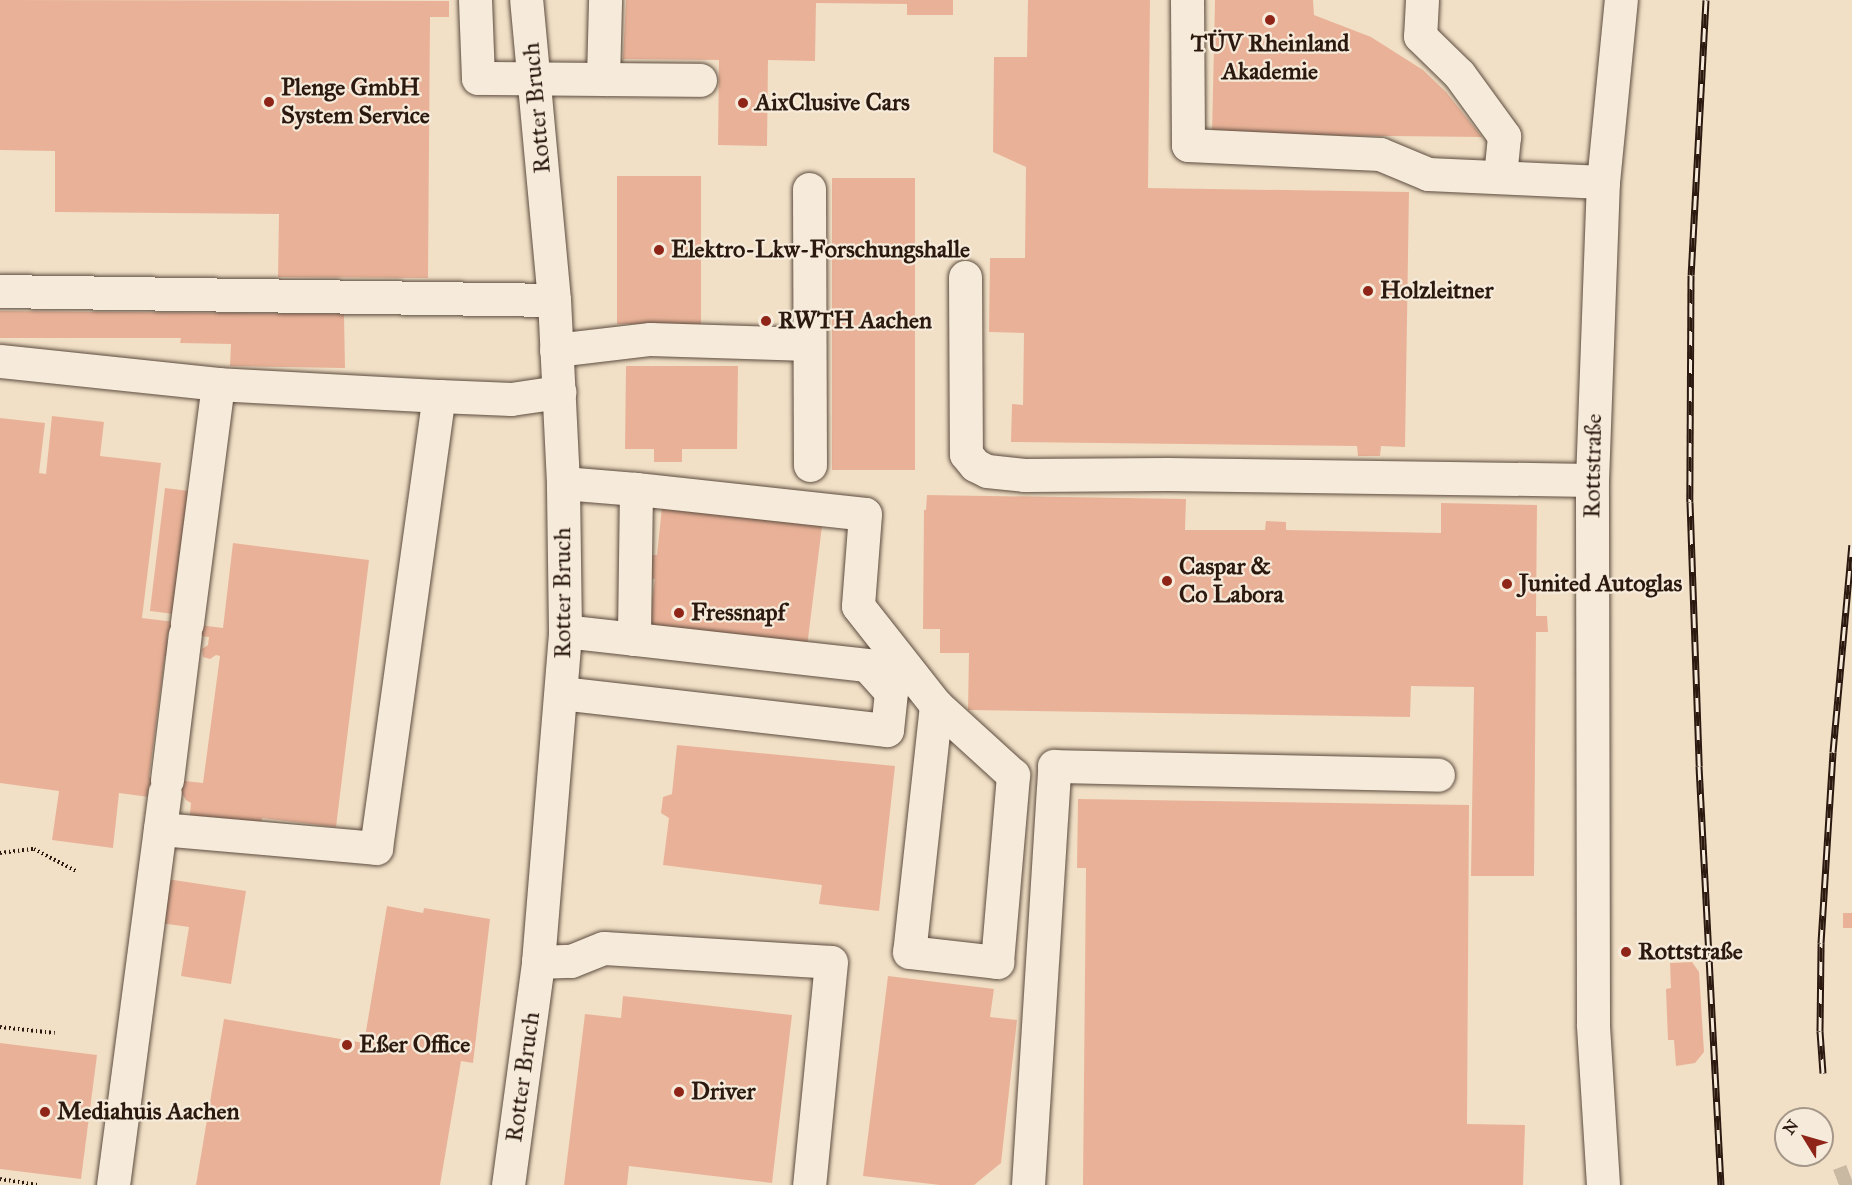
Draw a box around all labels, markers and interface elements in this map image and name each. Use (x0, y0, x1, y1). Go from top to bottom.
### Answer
marker: TÜV Rheinland Akademie (1263, 13, 1277, 27)
place label: TÜV Rheinland Akademie (1191, 30, 1349, 86)
street label: Rotter Bruch (517, 41, 557, 175)
place label: Plenge GmbH System Service (281, 74, 430, 130)
place label: AixClusive Cars (755, 89, 910, 117)
marker: Plenge GmbH System Service (262, 95, 276, 109)
marker: AixClusive Cars (736, 96, 750, 110)
place label: Elektro-Lkw-Forschungshalle (671, 236, 970, 264)
marker: Elektro-Lkw-Forschungshalle (652, 243, 666, 257)
place label: Holzleitner (1380, 277, 1494, 305)
marker: Holzleitner (1361, 284, 1375, 298)
place label: RWTH Aachen (778, 307, 932, 335)
marker: RWTH Aachen (759, 314, 773, 328)
street label: Rottstraße (1578, 413, 1608, 519)
street label: Rotter Bruch (549, 527, 577, 659)
place label: Caspar & Co Labora (1179, 553, 1284, 609)
place label: Junited Autoglas (1519, 570, 1682, 598)
marker: Caspar & Co Labora (1160, 574, 1174, 588)
marker: Junited Autoglas (1500, 577, 1514, 591)
place label: Fressnapf (691, 599, 786, 627)
marker: Fressnapf (672, 606, 686, 620)
place label: Rottstraße (1638, 938, 1743, 966)
marker: Rottstraße (1619, 945, 1633, 959)
street label: Rotter Bruch (500, 1010, 546, 1144)
place label: Eßer Office (359, 1031, 470, 1059)
marker: Eßer Office (340, 1038, 354, 1052)
place label: Driver (691, 1078, 755, 1106)
marker: Driver (672, 1085, 686, 1099)
place label: Mediahuis Aachen (57, 1098, 239, 1126)
marker: Mediahuis Aachen (38, 1105, 52, 1119)
north arrow (1774, 1107, 1834, 1167)
text: N (1779, 1116, 1802, 1138)

